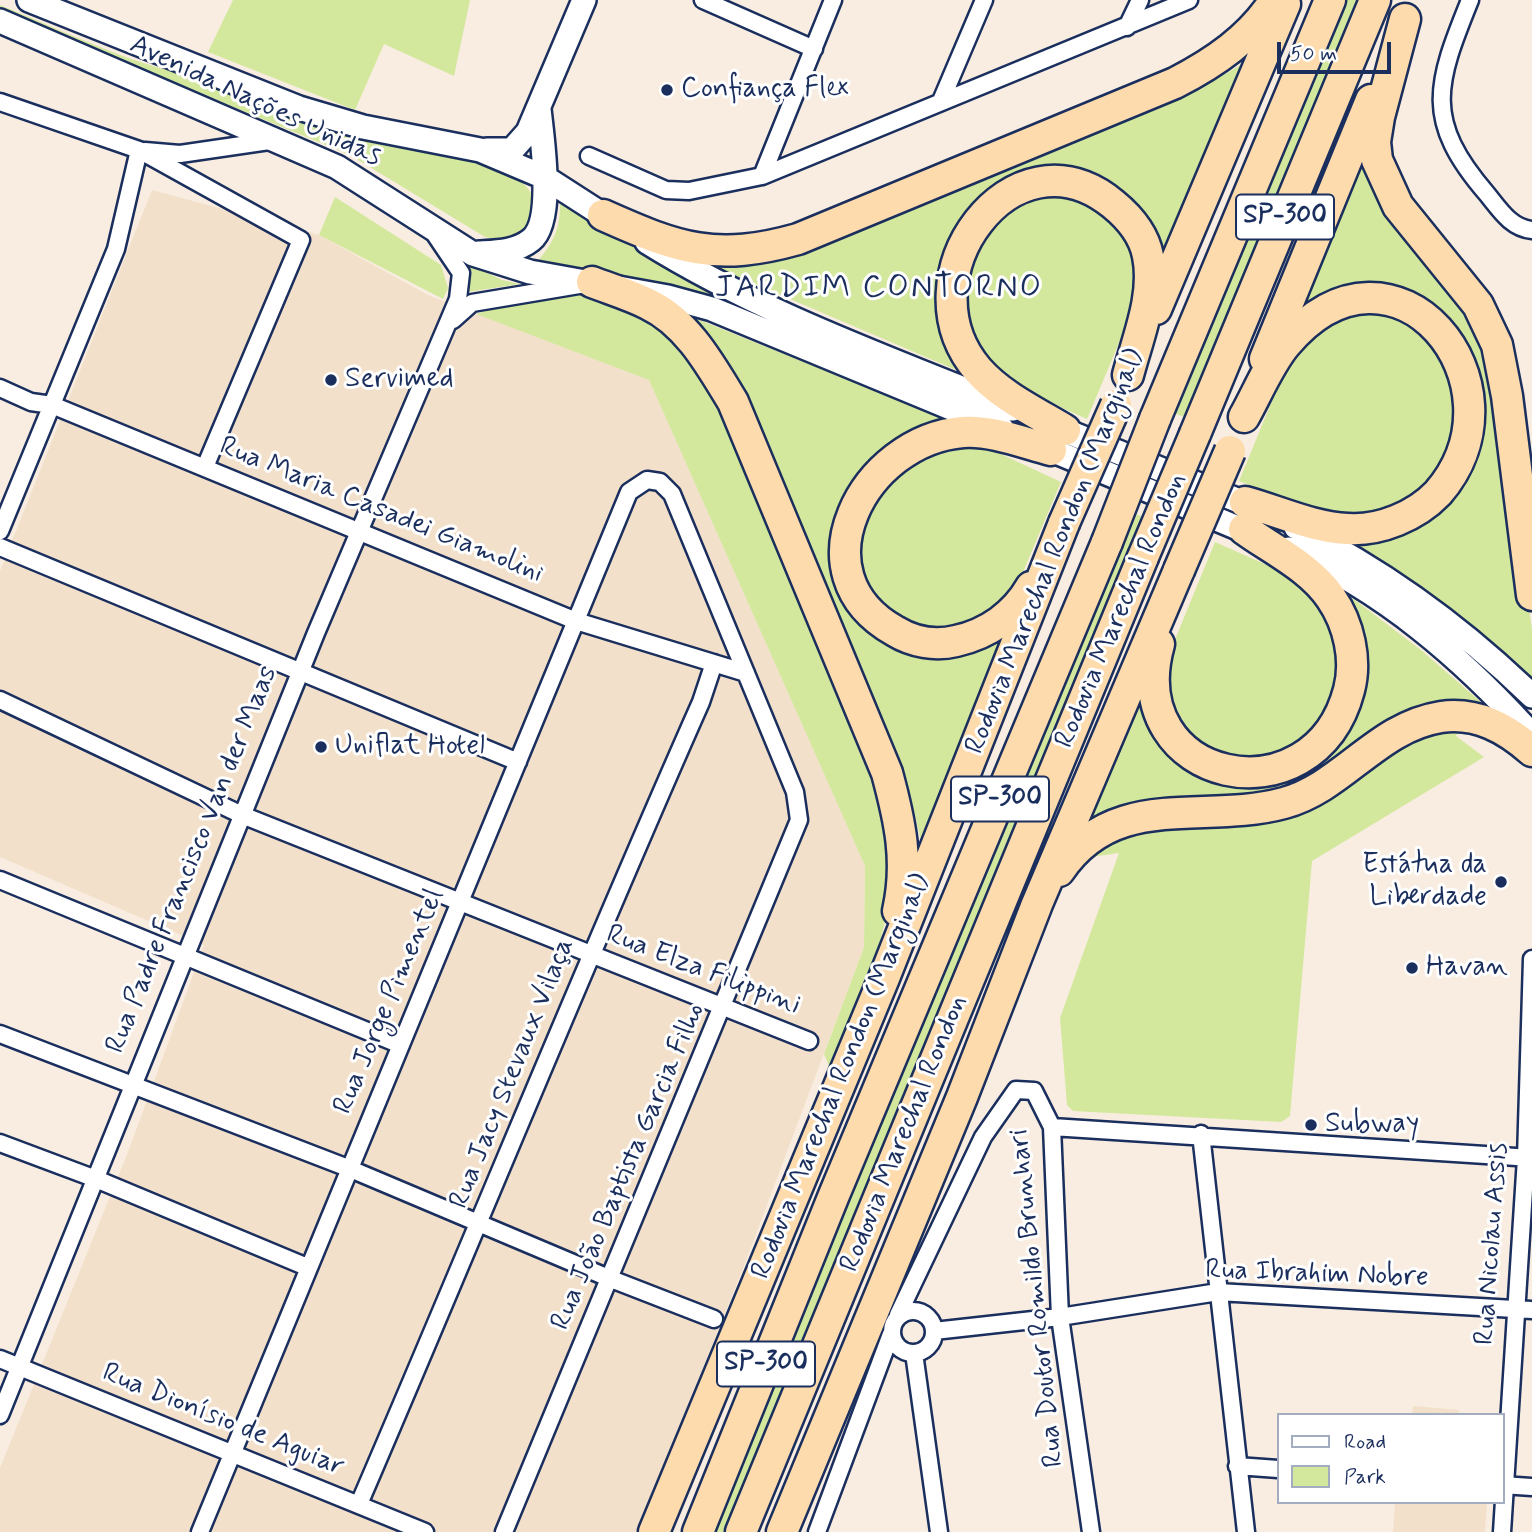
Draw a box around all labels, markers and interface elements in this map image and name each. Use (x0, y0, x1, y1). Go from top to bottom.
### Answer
scale bar (1280, 28, 1394, 72)
street label: Avenida Nações Unidas (124, 29, 386, 175)
text: 50 m (1290, 40, 1337, 68)
place label: Confiança Flex (681, 73, 849, 107)
marker: Confiança Flex (659, 82, 675, 98)
road number: SP-300 (1236, 194, 1334, 240)
district label: JARDIM CONTORNO (714, 270, 1044, 308)
street label: Rodovia Marechal Rondon (Marginal) (959, 345, 1153, 759)
place label: Servimed (345, 363, 454, 397)
marker: Servimed (323, 372, 339, 388)
street label: Rua Maria Casadei Giamolini (214, 431, 548, 591)
street label: Rodovia Marechal Rondon (1049, 468, 1195, 754)
street label: Rua Padre Francisco Van der Maas (100, 661, 286, 1059)
place label: Uniflat Hotel (335, 730, 485, 764)
marker: Uniflat Hotel (313, 739, 329, 755)
road number: SP-300 (951, 776, 1049, 821)
place label: Estátua da Liberdade (1362, 849, 1487, 915)
street label: Rodovia Marechal Rondon (Marginal) (745, 870, 939, 1284)
marker: Estátua da Liberdade (1493, 874, 1509, 890)
street label: Rua Jorge Pimentel (327, 884, 453, 1120)
street label: Rua Elza Filippini (601, 918, 805, 1024)
street label: Rua Jacy Stevaux Vilaça (443, 934, 583, 1214)
place label: Havan (1426, 951, 1508, 985)
marker: Havan (1404, 960, 1420, 976)
street label: Rodovia Marechal Rondon (834, 991, 976, 1277)
street label: Rua João Baptista Garcia Filho (545, 999, 713, 1335)
place label: Subway (1325, 1108, 1419, 1142)
marker: Subway (1303, 1117, 1319, 1133)
street label: Rua Doutor Romildo Brunhari (1004, 1127, 1072, 1469)
street label: Rua Nicolau Assis (1469, 1142, 1517, 1346)
street label: Rua Ibrahim Nobre (1205, 1254, 1429, 1296)
road number: SP-300 (717, 1342, 815, 1386)
street label: Rua Dionísio de Aguiar (97, 1357, 349, 1485)
legend (1276, 1413, 1504, 1504)
text: Road (1344, 1428, 1386, 1456)
text: Park (1344, 1463, 1386, 1491)

